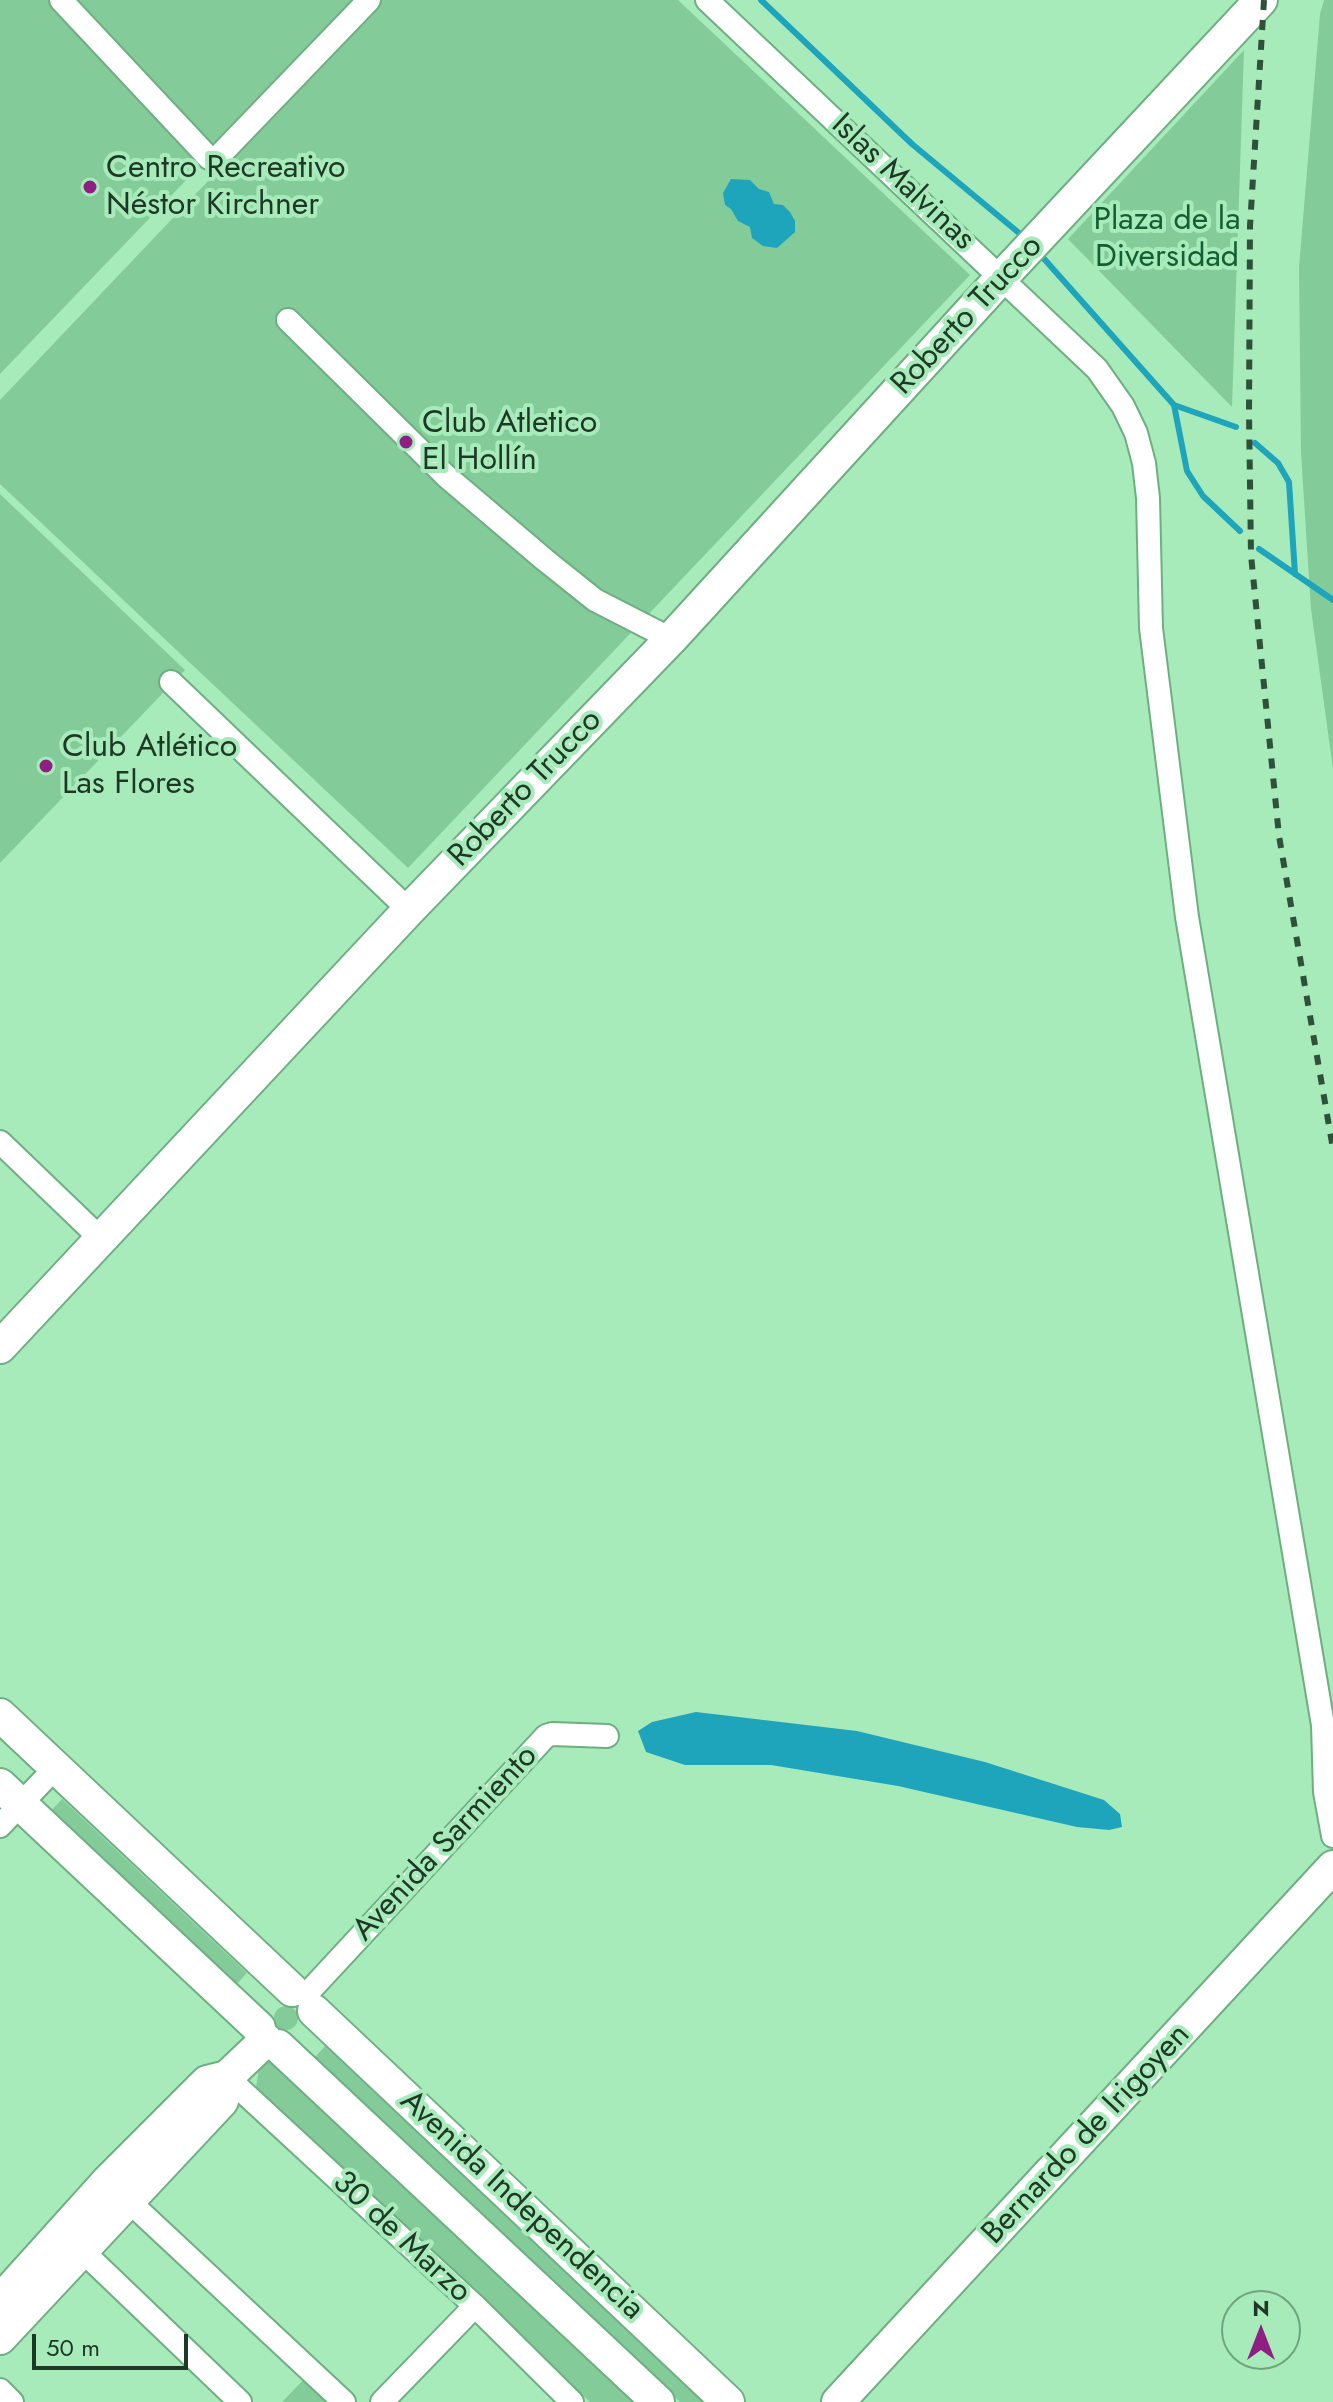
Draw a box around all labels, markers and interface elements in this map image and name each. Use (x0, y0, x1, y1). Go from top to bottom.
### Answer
street label: Islas Malvinas (822, 107, 982, 259)
place label: Centro Recreativo Néstor Kirchner (106, 150, 346, 225)
marker: Centro Recreativo Néstor Kirchner (81, 178, 99, 196)
park label: Plaza de la Diversidad (1093, 202, 1241, 277)
street label: Roberto Trucco (884, 228, 1052, 404)
place label: Club Atletico El Hollín (422, 405, 597, 480)
marker: Club Atletico El Hollín (397, 433, 415, 451)
street label: Roberto Trucco (441, 702, 611, 876)
place label: Club Atlético Las Flores (62, 729, 237, 804)
marker: Club Atlético Las Flores (37, 757, 55, 775)
street label: Avenida Sarmiento (345, 1738, 547, 1950)
street label: Bernardo de Irigoyen (975, 2017, 1199, 2253)
street label: Avenida Independencia (391, 2083, 651, 2329)
street label: 30 de Marzo (324, 2164, 478, 2312)
north arrow (1221, 2290, 1301, 2370)
text: N (1252, 2292, 1270, 2324)
scale bar (36, 2318, 192, 2368)
text: 50 m (46, 2330, 100, 2365)

